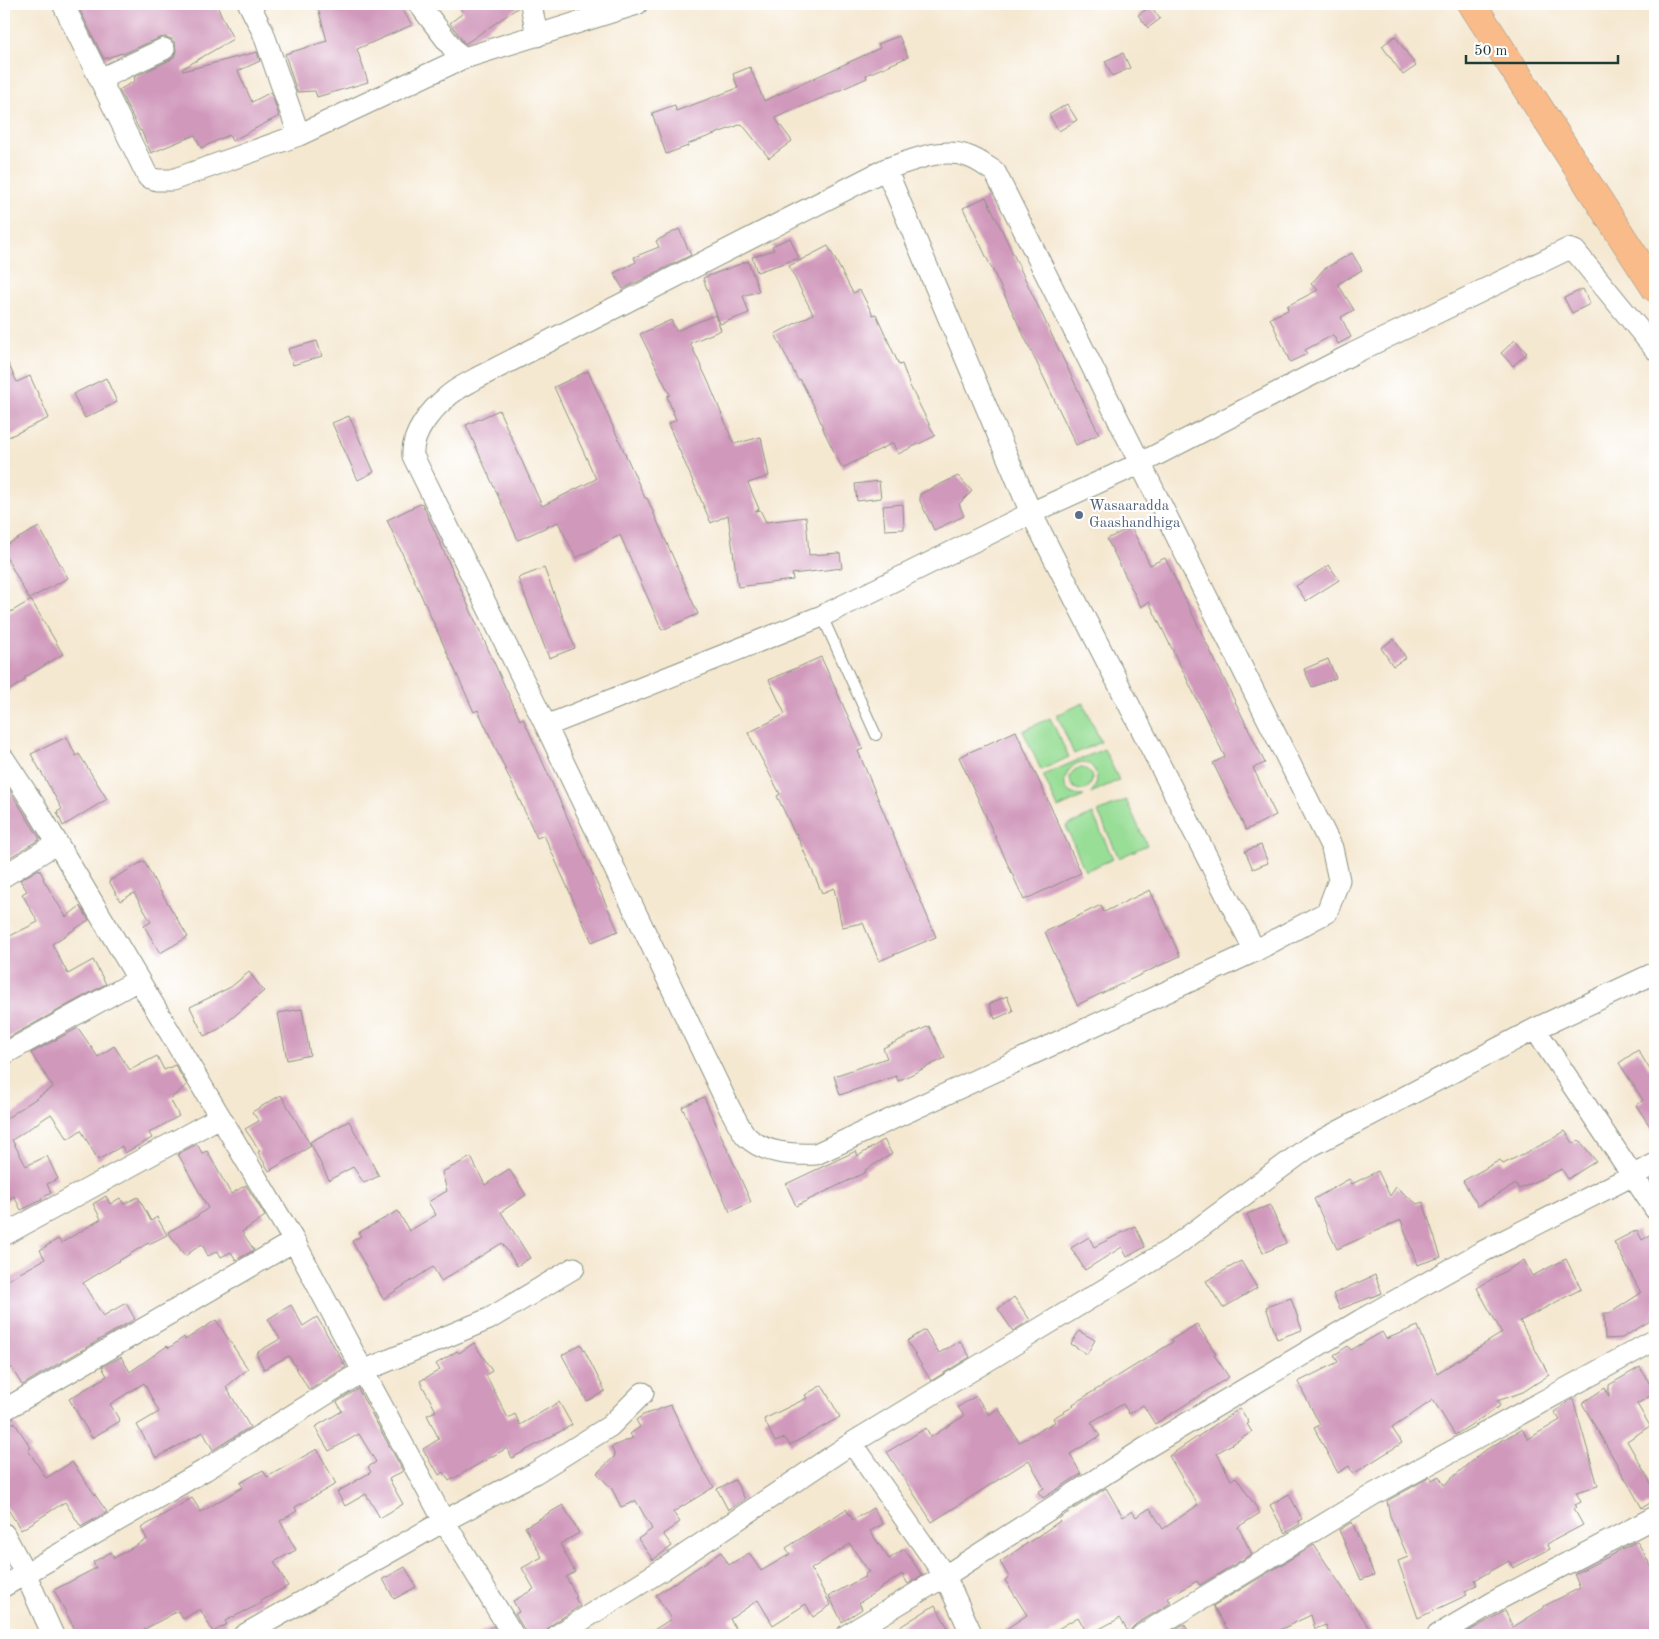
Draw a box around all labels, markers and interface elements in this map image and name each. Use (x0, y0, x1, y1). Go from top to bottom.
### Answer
scale bar (1466, 32, 1619, 64)
text: 50 m (1474, 44, 1508, 59)
place label: Wasaaradda Gaashandhiga (1089, 499, 1181, 531)
marker: Wasaaradda Gaashandhiga (1073, 509, 1085, 521)

